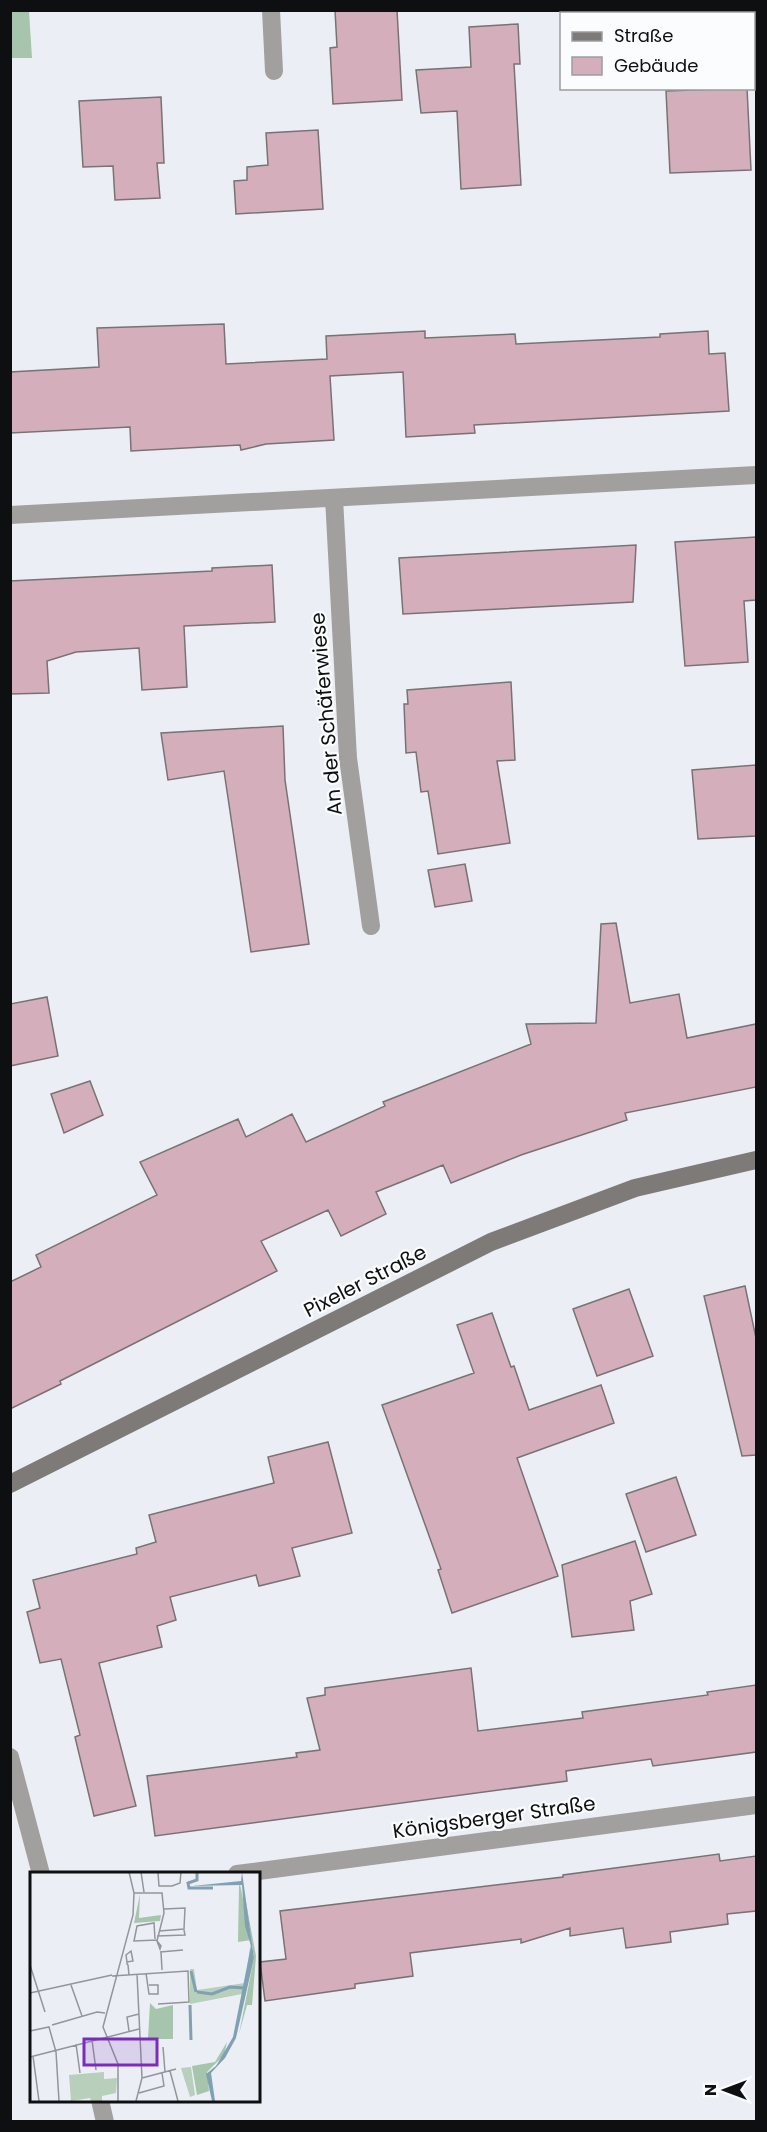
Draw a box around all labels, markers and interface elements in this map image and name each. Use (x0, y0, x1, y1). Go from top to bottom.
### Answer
legend (560, 12, 755, 90)
text: Straße (614, 23, 673, 48)
text: Gebäude (614, 53, 698, 78)
street label: An der Schäferwiese (303, 611, 349, 817)
street label: Pixeler Straße (299, 1238, 431, 1324)
street label: Königsberger Straße (391, 1789, 597, 1845)
inset map (30, 1872, 260, 2102)
north arrow (695, 2060, 755, 2120)
text: N (699, 2084, 722, 2096)

